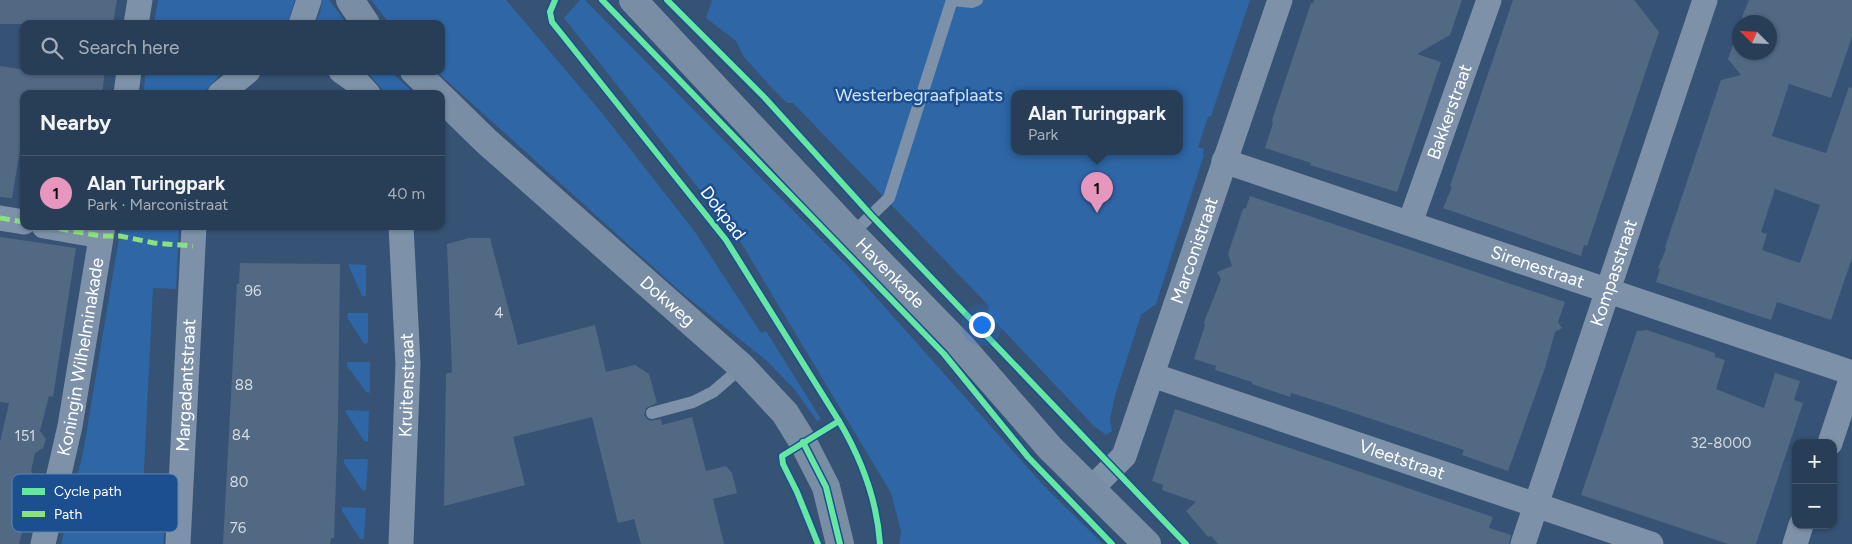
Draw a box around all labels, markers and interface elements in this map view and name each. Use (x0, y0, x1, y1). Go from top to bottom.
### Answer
north arrow (1732, 15, 1777, 60)
search box (20, 20, 445, 75)
icon: search (38, 34, 66, 62)
text: Search here (78, 36, 180, 59)
street label: Bakkerstraat (1422, 61, 1477, 163)
park label: Westerbegraafplaats (835, 84, 1003, 106)
popup (1011, 90, 1183, 155)
text: Alan Turingpark (1028, 102, 1166, 125)
text: Nearby (40, 110, 111, 135)
text: Park (1028, 125, 1058, 144)
text: Alan Turingpark (87, 172, 225, 195)
pin: 1 (1081, 172, 1113, 213)
street label: Dokpad (696, 182, 750, 244)
text: 1 (53, 184, 59, 203)
text: 40 m (387, 184, 425, 203)
street label: Marconistraat (1166, 194, 1223, 307)
text: Park · Marconistraat (87, 195, 228, 214)
street label: Kompasstraat (1586, 216, 1642, 329)
street label: Havenkade (851, 233, 929, 313)
street label: Sirenestraat (1488, 241, 1588, 293)
street label: Koningin Wilhelminakade (52, 256, 109, 458)
street label: Dokweg (635, 271, 699, 331)
house number: 96 (245, 282, 262, 300)
house number: 4 (494, 304, 504, 322)
your location (969, 312, 995, 338)
street label: Margadantstraat (172, 318, 200, 452)
street label: Kruitenstraat (394, 332, 419, 438)
house number: 88 (235, 376, 253, 394)
house number: 84 (232, 426, 250, 444)
house number: 151 (14, 427, 36, 445)
house number: 32-8000 (1691, 434, 1751, 452)
street label: Vleetstraat (1356, 435, 1448, 485)
map controls (1792, 439, 1837, 529)
button: + (1792, 439, 1837, 484)
house number: 80 (230, 473, 248, 491)
legend (12, 474, 178, 532)
text: Cycle path (54, 483, 122, 500)
button: − (1792, 484, 1837, 529)
text: Path (54, 506, 82, 523)
house number: 76 (230, 519, 247, 537)

